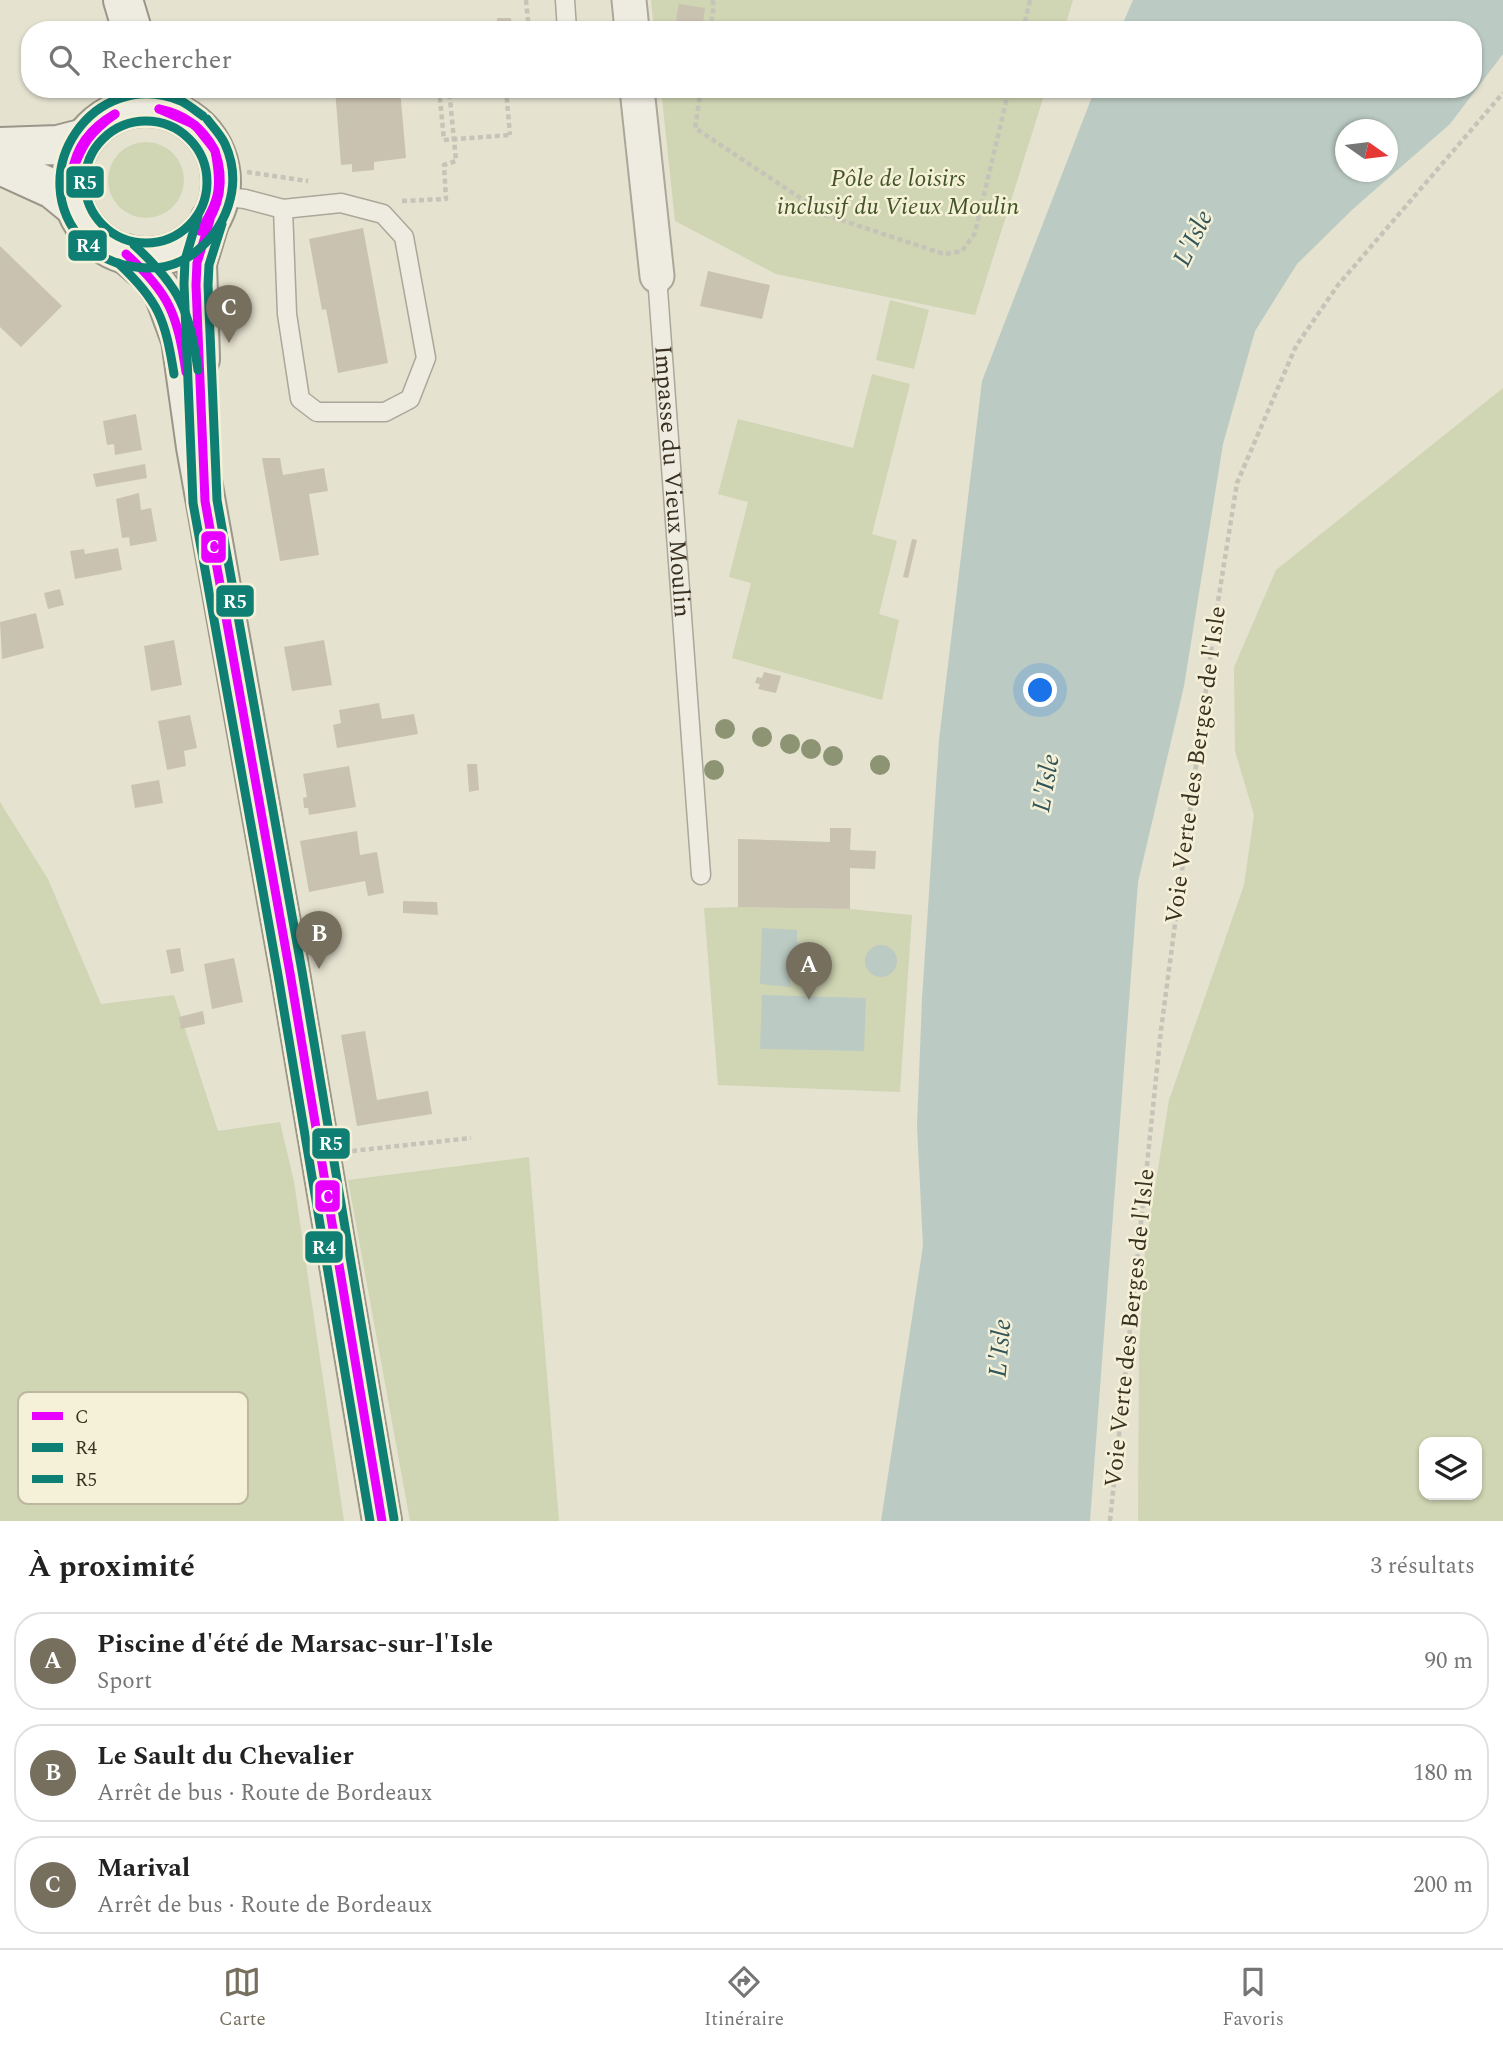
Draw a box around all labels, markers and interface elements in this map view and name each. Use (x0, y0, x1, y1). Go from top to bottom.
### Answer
search box (21, 21, 1482, 98)
text: Rechercher (101, 40, 232, 80)
icon: search (45, 41, 83, 79)
north arrow (1335, 119, 1398, 182)
park label: Pôle de loisirs inclusif du Vieux Moulin (777, 161, 1019, 225)
line badge: R5 (65, 165, 105, 199)
text: R5 (73, 169, 97, 198)
water label: L'Isle (1162, 203, 1224, 273)
line badge: R4 (67, 229, 108, 262)
text: R4 (76, 232, 101, 261)
pin: C (206, 285, 252, 343)
street label: Impasse du Vieux Moulin (644, 344, 700, 619)
line badge: C (200, 530, 227, 564)
text: C (206, 533, 220, 562)
line badge: R5 (215, 584, 255, 618)
text: R5 (223, 588, 247, 617)
street label: Voie Verte des Berges de l'Isle (1156, 604, 1236, 926)
your location (1023, 673, 1057, 707)
water label: L'Isle (1021, 751, 1071, 815)
pin: B (296, 911, 342, 969)
pin: A (786, 942, 832, 1000)
line badge: R5 (311, 1127, 351, 1160)
text: R5 (319, 1130, 343, 1159)
street label: Voie Verte des Berges de l'Isle (1095, 1167, 1165, 1489)
line badge: C (314, 1179, 341, 1213)
text: C (320, 1183, 334, 1212)
line badge: R4 (304, 1230, 344, 1264)
text: R4 (312, 1234, 337, 1263)
water label: L'Isle (978, 1317, 1022, 1379)
legend (18, 1392, 248, 1504)
text: C (75, 1403, 89, 1432)
text: R4 (75, 1434, 98, 1463)
map controls (1419, 1437, 1482, 1500)
button: layers (1419, 1437, 1482, 1500)
text: R5 (75, 1466, 97, 1495)
text: À proximité (28, 1544, 195, 1590)
text: 3 résultats (1370, 1549, 1475, 1584)
text: Piscine d'été de Marsac-sur-l'Isle (97, 1624, 493, 1664)
text: A (44, 1644, 62, 1679)
text: 90 m (1424, 1644, 1473, 1679)
text: Sport (97, 1664, 152, 1699)
text: Le Sault du Chevalier (97, 1736, 354, 1776)
text: B (45, 1756, 61, 1791)
text: 180 m (1413, 1756, 1473, 1791)
text: Arrêt de bus · Route de Bordeaux (97, 1776, 432, 1811)
text: Marival (97, 1848, 190, 1888)
text: C (45, 1868, 61, 1903)
text: 200 m (1413, 1868, 1473, 1903)
text: Arrêt de bus · Route de Bordeaux (97, 1888, 432, 1923)
tab: Carte (219, 1963, 266, 2034)
tab: Itinéraire (704, 1963, 784, 2034)
tab: Favoris (1222, 1963, 1284, 2034)

